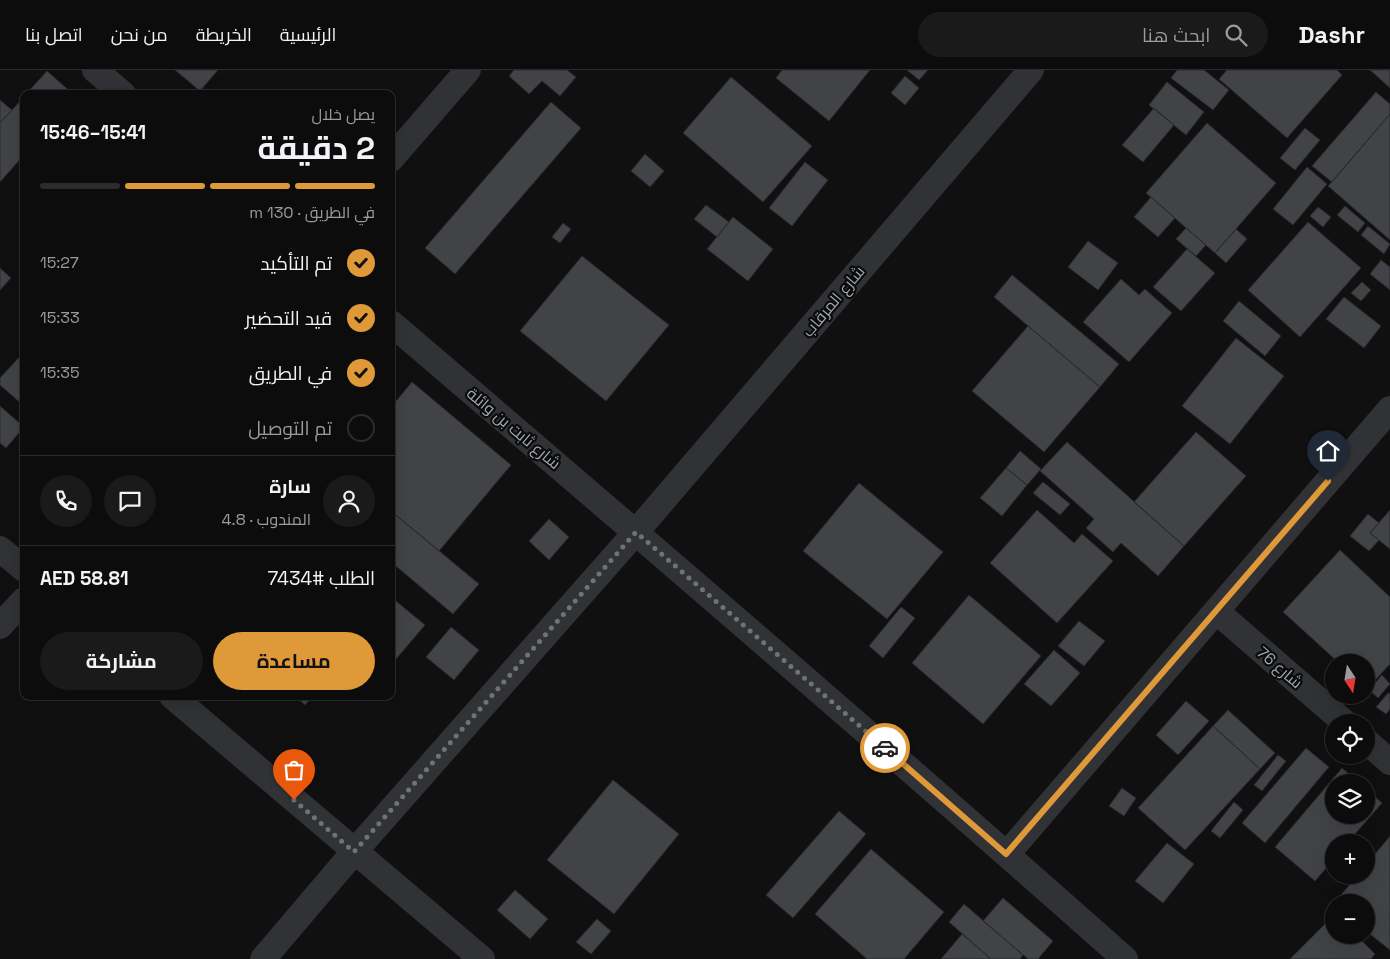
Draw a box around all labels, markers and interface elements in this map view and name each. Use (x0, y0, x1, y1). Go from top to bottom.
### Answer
search box (918, 12, 1268, 57)
text: Dashr (1298, 19, 1365, 50)
icon: search (1222, 21, 1250, 49)
text: اتصل بنا (25, 23, 83, 46)
text: من نحن (111, 23, 168, 46)
text: الخريطة (196, 23, 252, 46)
text: الرئيسية (280, 23, 336, 46)
text: ابحث هنا (1142, 23, 1210, 48)
text: يصل خلال (312, 104, 375, 125)
text: 15:41–15:46 (40, 120, 146, 145)
text: 2 دقيقة (257, 128, 375, 168)
text: في الطريق · 130 m (249, 202, 375, 223)
icon: check (347, 249, 375, 277)
text: تم التأكيد (260, 251, 332, 276)
text: 15:27 (40, 252, 79, 273)
street label: شارع المرقاب (798, 261, 870, 342)
icon: check (347, 304, 375, 332)
text: قيد التحضير (245, 306, 332, 331)
text: 15:33 (40, 307, 80, 328)
icon: check (347, 359, 375, 387)
text: في الطريق (249, 361, 332, 386)
text: 15:35 (40, 362, 80, 383)
street label: شارع ثابت بن وائلة (462, 383, 565, 475)
text: تم التوصيل (248, 416, 332, 441)
pin (1307, 430, 1349, 481)
icon: home (1314, 437, 1342, 465)
text: سارة (269, 474, 311, 499)
button: phone (40, 475, 92, 527)
button: chat (104, 475, 156, 527)
button: person (323, 475, 375, 527)
text: المندوب · 4.8 (222, 509, 311, 530)
text: AED 58.81 (40, 566, 129, 591)
text: الطلب #7434 (267, 566, 375, 591)
button: مشاركة (40, 632, 203, 690)
button: مساعدة (213, 632, 375, 690)
street label: شارع 76 (1252, 642, 1307, 694)
north arrow (1325, 654, 1375, 704)
map controls (1325, 654, 1375, 944)
button: locate (1325, 714, 1375, 764)
courier (860, 723, 910, 773)
icon: car (871, 734, 899, 762)
pin (273, 749, 315, 800)
icon: bag (280, 756, 308, 784)
button: layers (1325, 774, 1375, 824)
button: + (1325, 834, 1375, 884)
button: − (1325, 894, 1375, 944)

